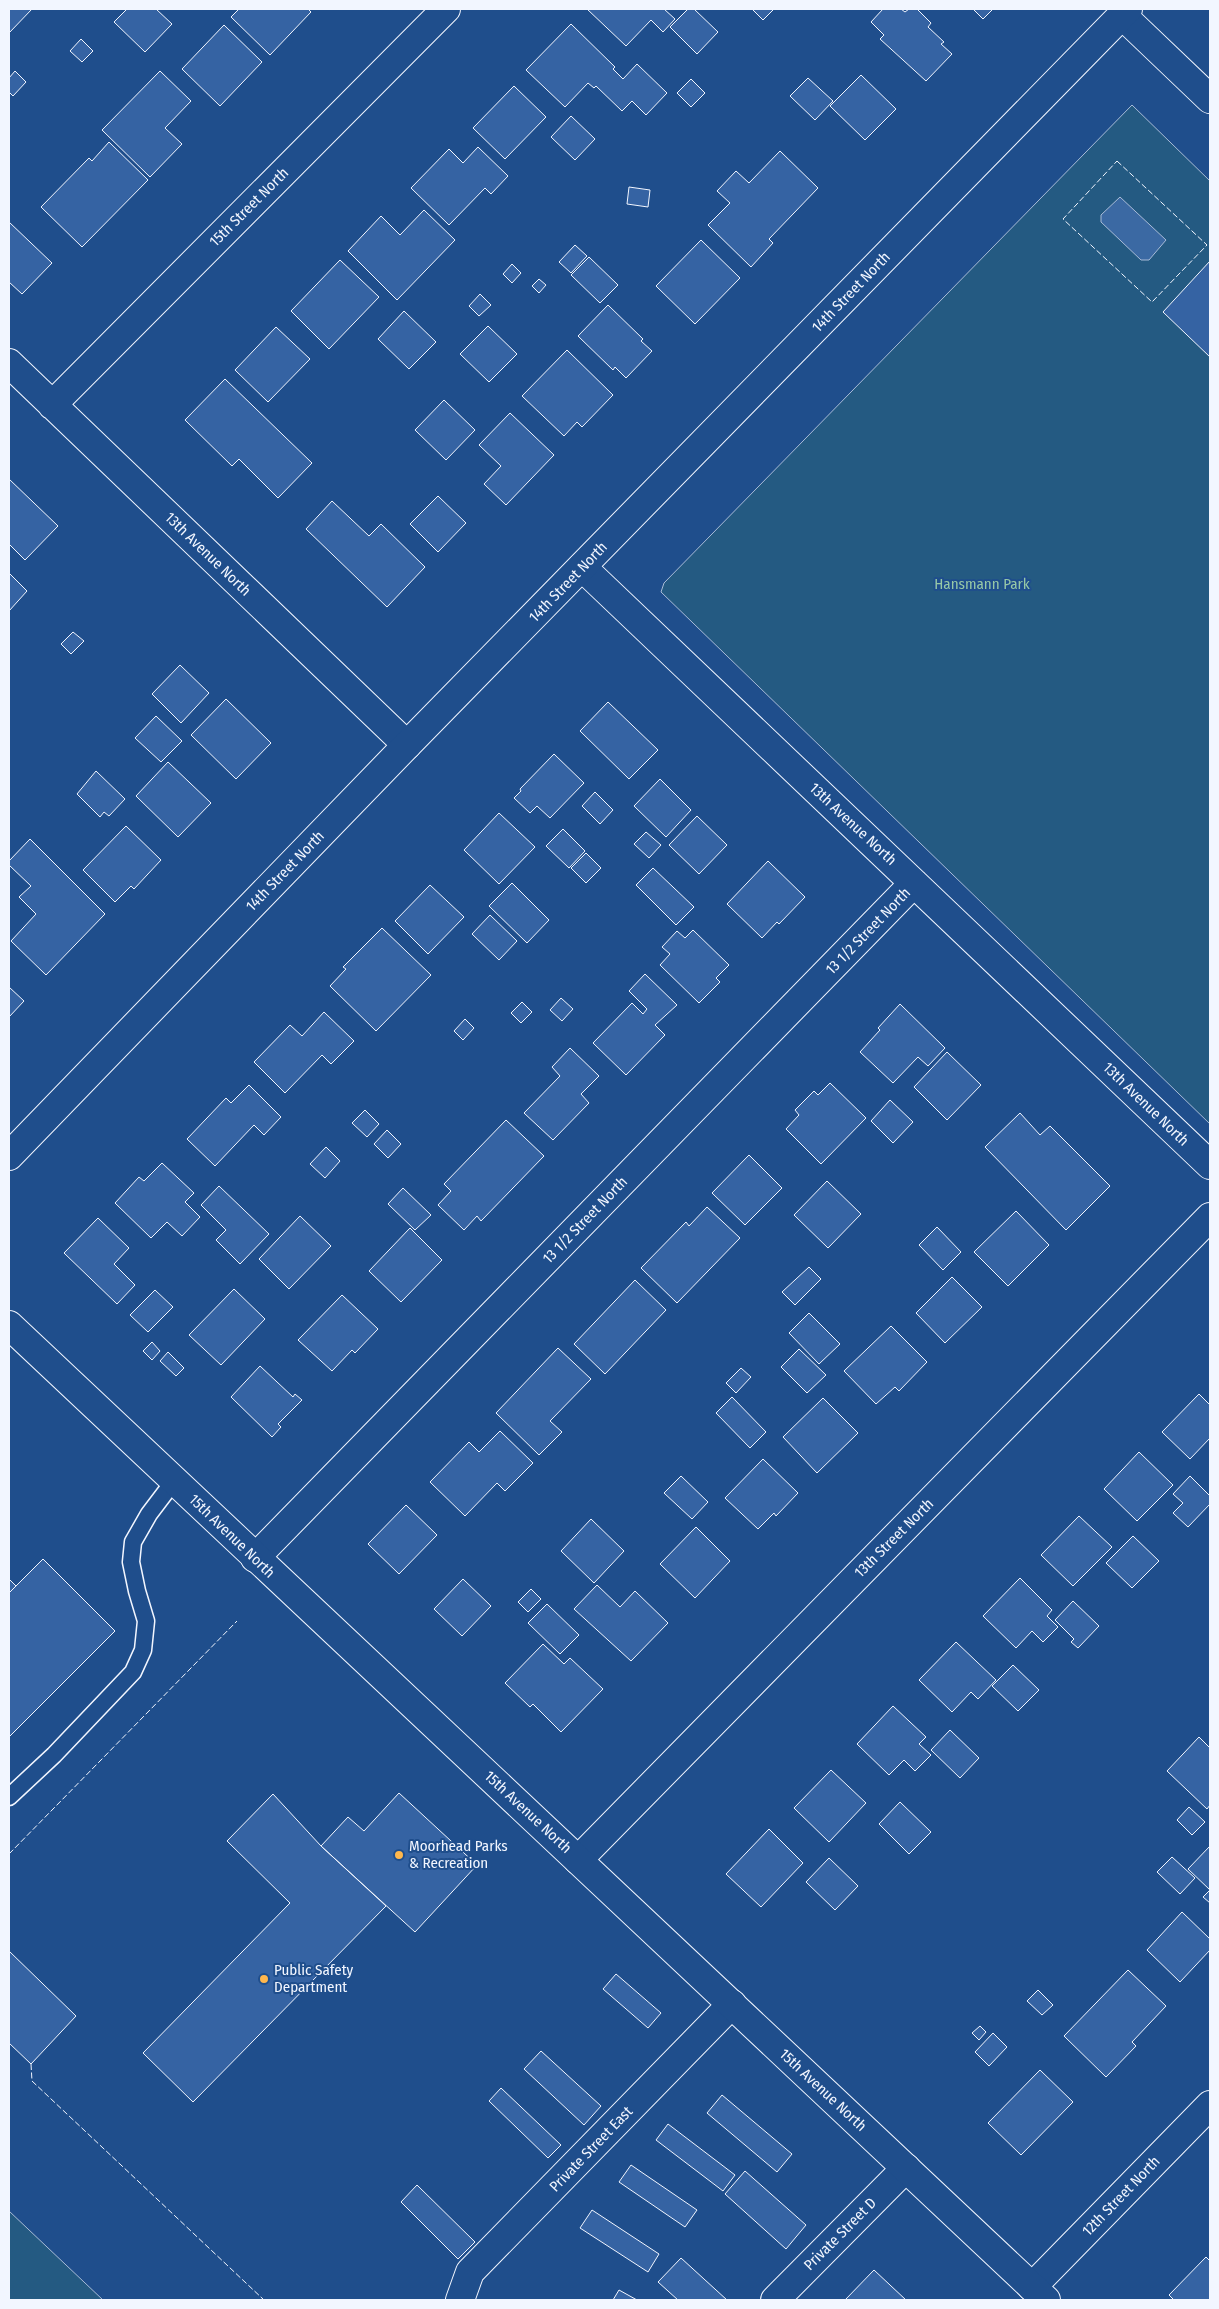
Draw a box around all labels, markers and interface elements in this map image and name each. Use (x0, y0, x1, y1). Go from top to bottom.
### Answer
street label: 15th Street North (206, 164, 292, 250)
street label: 14th Street North (808, 248, 894, 336)
street label: 13th Avenue North (161, 508, 255, 600)
street label: 14th Street North (525, 538, 611, 626)
park label: Hansmann Park (934, 575, 1030, 593)
street label: 13th Avenue North (806, 779, 900, 869)
street label: 14th Street North (242, 827, 328, 915)
street label: 13 1/2 Street North (822, 884, 914, 978)
street label: 13th Avenue North (1099, 1058, 1193, 1150)
street label: 13 1/2 Street North (539, 1173, 631, 1267)
street label: 15th Avenue North (185, 1490, 279, 1582)
street label: 13th Street North (851, 1495, 937, 1581)
street label: 15th Avenue North (481, 1767, 575, 1857)
place label: Moorhead Parks & Recreation (409, 1837, 508, 1872)
marker: Moorhead Parks & Recreation (393, 1849, 405, 1861)
place label: Public Safety Department (274, 1961, 353, 1996)
marker: Public Safety Department (258, 1973, 270, 1985)
street label: 15th Avenue North (776, 2045, 870, 2135)
street label: Private Street East (546, 2102, 636, 2195)
street label: 12th Street North (1078, 2152, 1164, 2240)
street label: Private Street D (800, 2194, 880, 2274)

